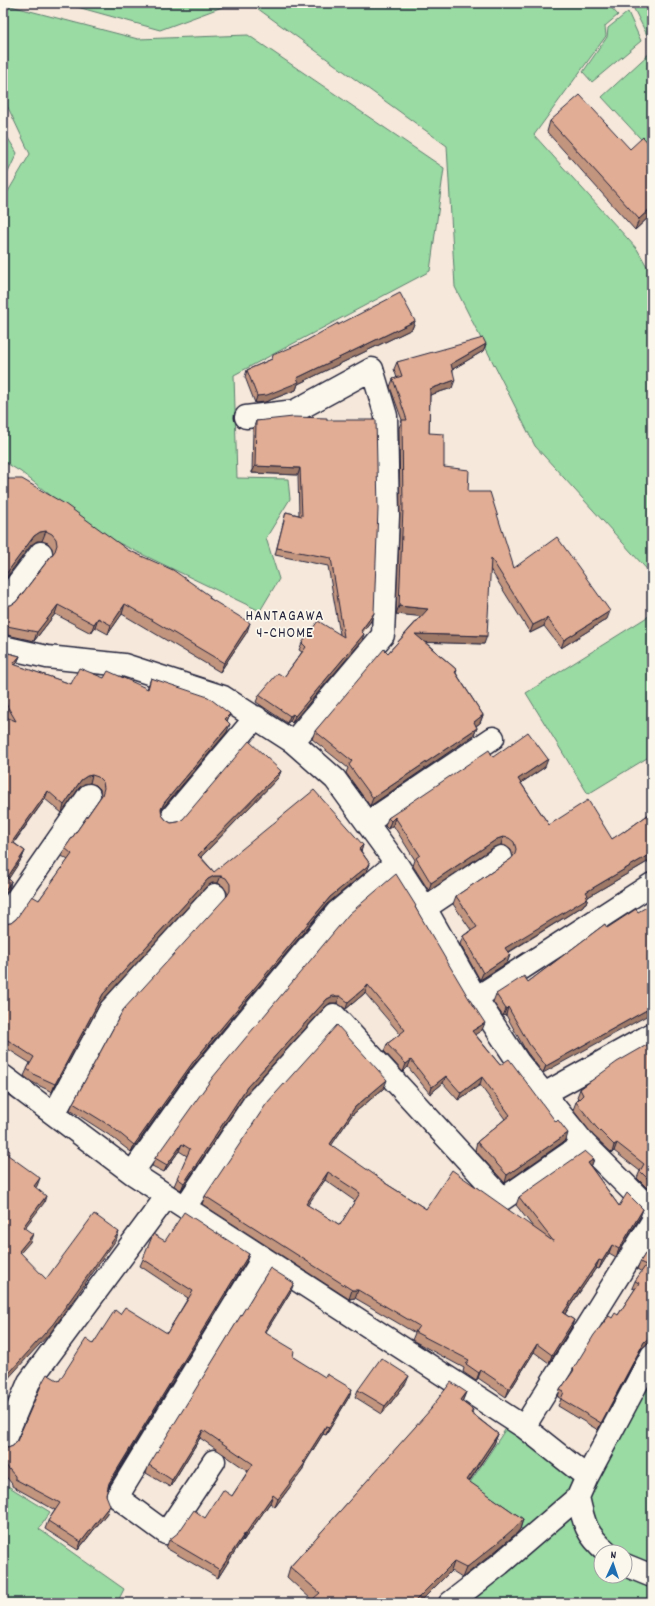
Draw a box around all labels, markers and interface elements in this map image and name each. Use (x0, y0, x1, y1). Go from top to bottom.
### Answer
district label: HANTAGAWA 4-CHOME (245, 606, 325, 645)
north arrow (593, 1544, 633, 1584)
text: N (610, 1548, 617, 1564)

